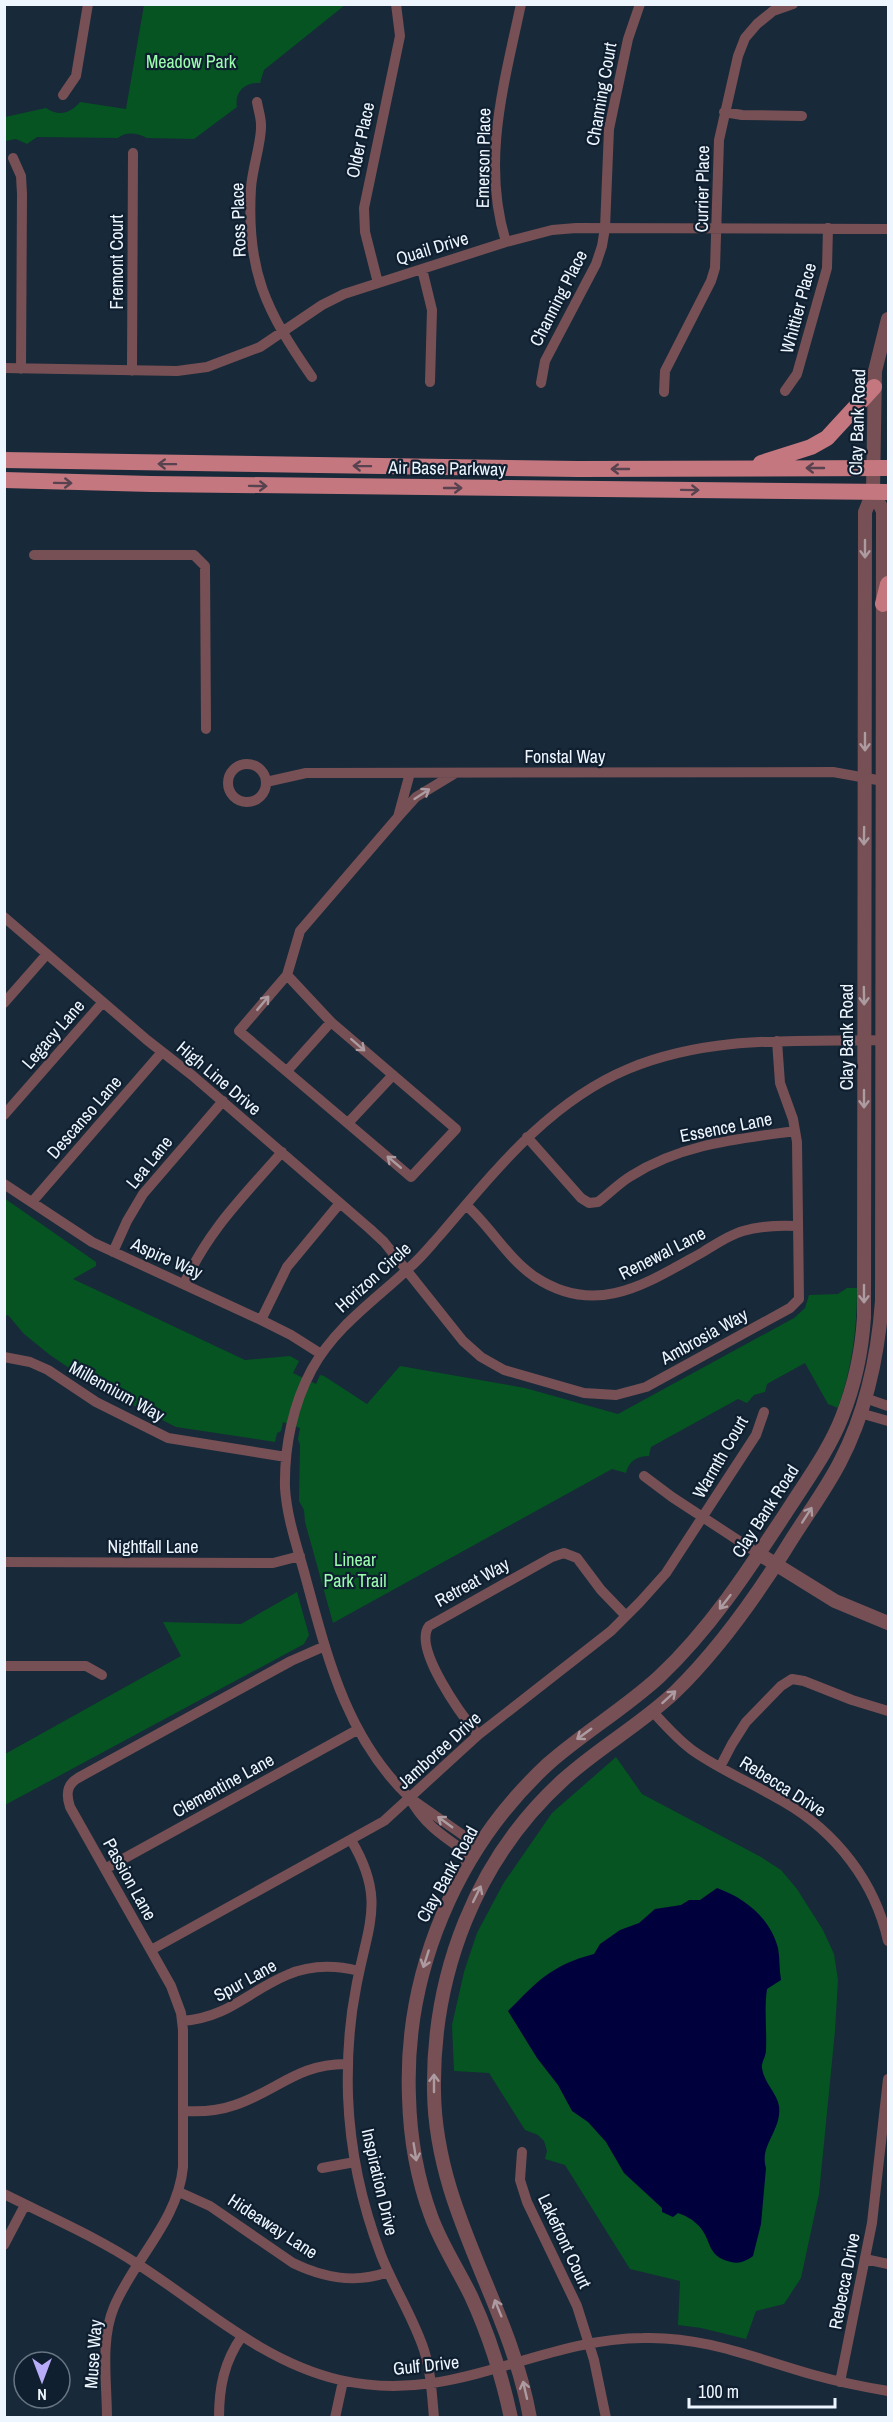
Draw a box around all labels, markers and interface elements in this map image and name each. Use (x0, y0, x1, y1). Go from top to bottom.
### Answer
street label: Channing Court (580, 41, 622, 147)
park label: Meadow Park (146, 49, 237, 74)
street label: Older Place (340, 100, 380, 180)
street label: Emerson Place (470, 108, 496, 208)
street label: Currier Place (689, 145, 715, 233)
street label: Ross Place (224, 182, 252, 258)
street label: Fremont Court (104, 214, 129, 310)
street label: Quail Drive (393, 225, 471, 271)
street label: Channing Place (523, 246, 593, 350)
street label: Whittier Place (774, 260, 822, 356)
street label: Clay Bank Road (843, 368, 871, 476)
street label: Air Base Parkway (387, 454, 506, 482)
one-way arrow (158, 458, 178, 470)
one-way arrow (353, 460, 373, 472)
one-way arrow (806, 462, 826, 474)
one-way arrow (611, 463, 631, 475)
one-way arrow (52, 477, 72, 488)
one-way arrow (247, 480, 267, 491)
one-way arrow (442, 482, 462, 494)
one-way arrow (679, 484, 699, 496)
one-way arrow (859, 539, 871, 559)
one-way arrow (859, 731, 871, 751)
street label: Fonstal Way (525, 744, 606, 769)
one-way arrow (414, 788, 430, 800)
one-way arrow (859, 825, 870, 845)
street label: Clay Bank Road (834, 984, 859, 1090)
one-way arrow (858, 985, 870, 1005)
street label: Legacy Lane (16, 994, 90, 1074)
one-way arrow (256, 996, 270, 1011)
street label: High Line Drive (171, 1035, 267, 1121)
one-way arrow (350, 1038, 365, 1052)
street label: Descanso Lane (41, 1070, 127, 1164)
one-way arrow (858, 1089, 870, 1109)
street label: Essence Lane (678, 1106, 774, 1148)
street label: Lea Lane (120, 1130, 178, 1194)
one-way arrow (387, 1155, 402, 1169)
street label: Renewal Lane (614, 1220, 710, 1286)
street label: Aspire Way (126, 1231, 207, 1285)
street label: Horizon Circle (330, 1236, 416, 1318)
one-way arrow (858, 1284, 870, 1304)
street label: Ambrosia Way (655, 1301, 753, 1371)
street label: Millennium Way (65, 1355, 170, 1428)
street label: Warmth Court (686, 1411, 754, 1503)
street label: Clay Bank Road (725, 1459, 805, 1563)
one-way arrow (801, 1507, 814, 1524)
street label: Nightfall Lane (107, 1534, 199, 1559)
park label: Linear Park Trail (323, 1547, 387, 1593)
street label: Retreat Way (430, 1551, 514, 1613)
one-way arrow (719, 1593, 732, 1609)
one-way arrow (661, 1690, 676, 1704)
street label: Jamboree Drive (392, 1706, 486, 1794)
one-way arrow (576, 1728, 592, 1741)
street label: Clementine Lane (168, 1747, 278, 1823)
street label: Rebecca Drive (735, 1750, 831, 1822)
one-way arrow (438, 1815, 454, 1828)
street label: Clay Bank Road (410, 1821, 484, 1927)
street label: Passion Lane (97, 1833, 163, 1925)
one-way arrow (472, 1886, 484, 1904)
one-way arrow (419, 1949, 430, 1968)
street label: Spur Lane (209, 1953, 281, 2007)
one-way arrow (428, 2073, 440, 2093)
street label: Inspiration Drive (356, 2126, 404, 2238)
one-way arrow (409, 2141, 420, 2161)
street label: Hideaway Lane (223, 2188, 323, 2264)
street label: Lakefront Court (532, 2190, 598, 2292)
street label: Rebecca Drive (822, 2231, 866, 2331)
one-way arrow (492, 2299, 503, 2318)
street label: Muse Way (78, 2318, 108, 2389)
street label: Gulf Drive (392, 2349, 460, 2381)
north arrow (12, 2350, 72, 2410)
scale bar (689, 2371, 834, 2409)
text: 100 m (698, 2379, 739, 2404)
one-way arrow (518, 2381, 530, 2400)
text: N (37, 2384, 47, 2406)

